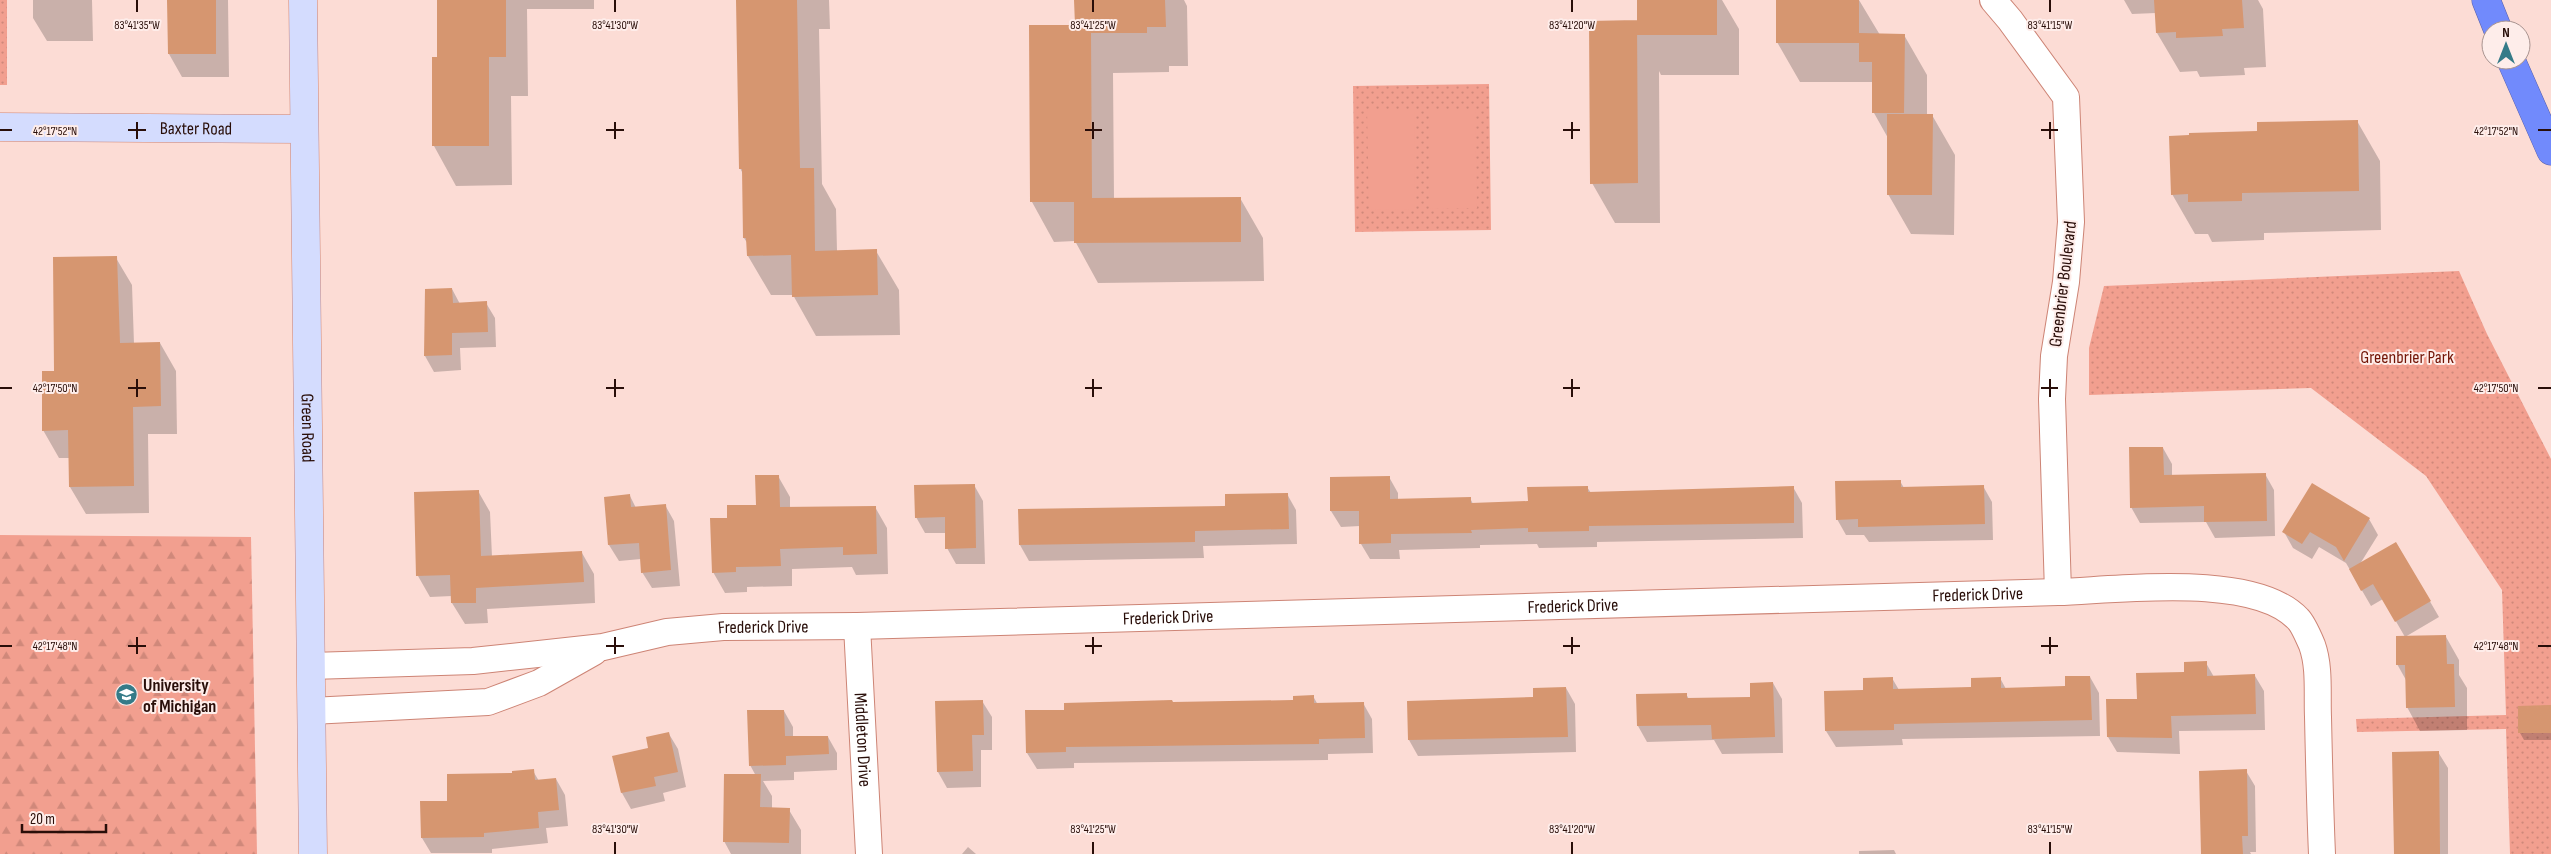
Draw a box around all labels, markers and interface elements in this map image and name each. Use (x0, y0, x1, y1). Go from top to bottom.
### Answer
text: 83°41'35"W (114, 18, 160, 33)
text: 83°41'30"W (592, 18, 638, 33)
text: 83°41'25"W (1070, 18, 1116, 33)
text: 83°41'20"W (1549, 18, 1595, 33)
text: 83°41'15"W (2028, 18, 2073, 33)
north arrow (2481, 20, 2531, 70)
text: N (2502, 24, 2510, 41)
street label: Baxter Road (160, 118, 232, 139)
text: 42°17'52"N (33, 124, 77, 139)
text: 42°17'52"N (2474, 124, 2518, 139)
street label: Greenbrier Boulevard (2045, 220, 2081, 348)
park label: Greenbrier Park (2360, 347, 2454, 368)
text: 42°17'50"N (33, 381, 77, 396)
text: 42°17'50"N (2474, 381, 2518, 396)
street label: Green Road (297, 393, 319, 463)
street label: Frederick Drive (1932, 582, 2023, 606)
street label: Frederick Drive (1527, 594, 1619, 618)
street label: Frederick Drive (1122, 605, 1214, 629)
street label: Frederick Drive (717, 616, 809, 638)
text: 42°17'48"N (33, 639, 77, 654)
text: 42°17'48"N (2474, 639, 2518, 654)
place label: University of Michigan (143, 675, 216, 717)
school or university icon: University of Michigan (115, 683, 139, 707)
street label: Middleton Drive (850, 692, 876, 788)
scale bar (22, 802, 106, 834)
text: 20 m (30, 810, 55, 829)
text: 83°41'30"W (592, 822, 638, 837)
text: 83°41'25"W (1070, 822, 1116, 837)
text: 83°41'20"W (1549, 822, 1595, 837)
text: 83°41'15"W (2028, 822, 2073, 837)

